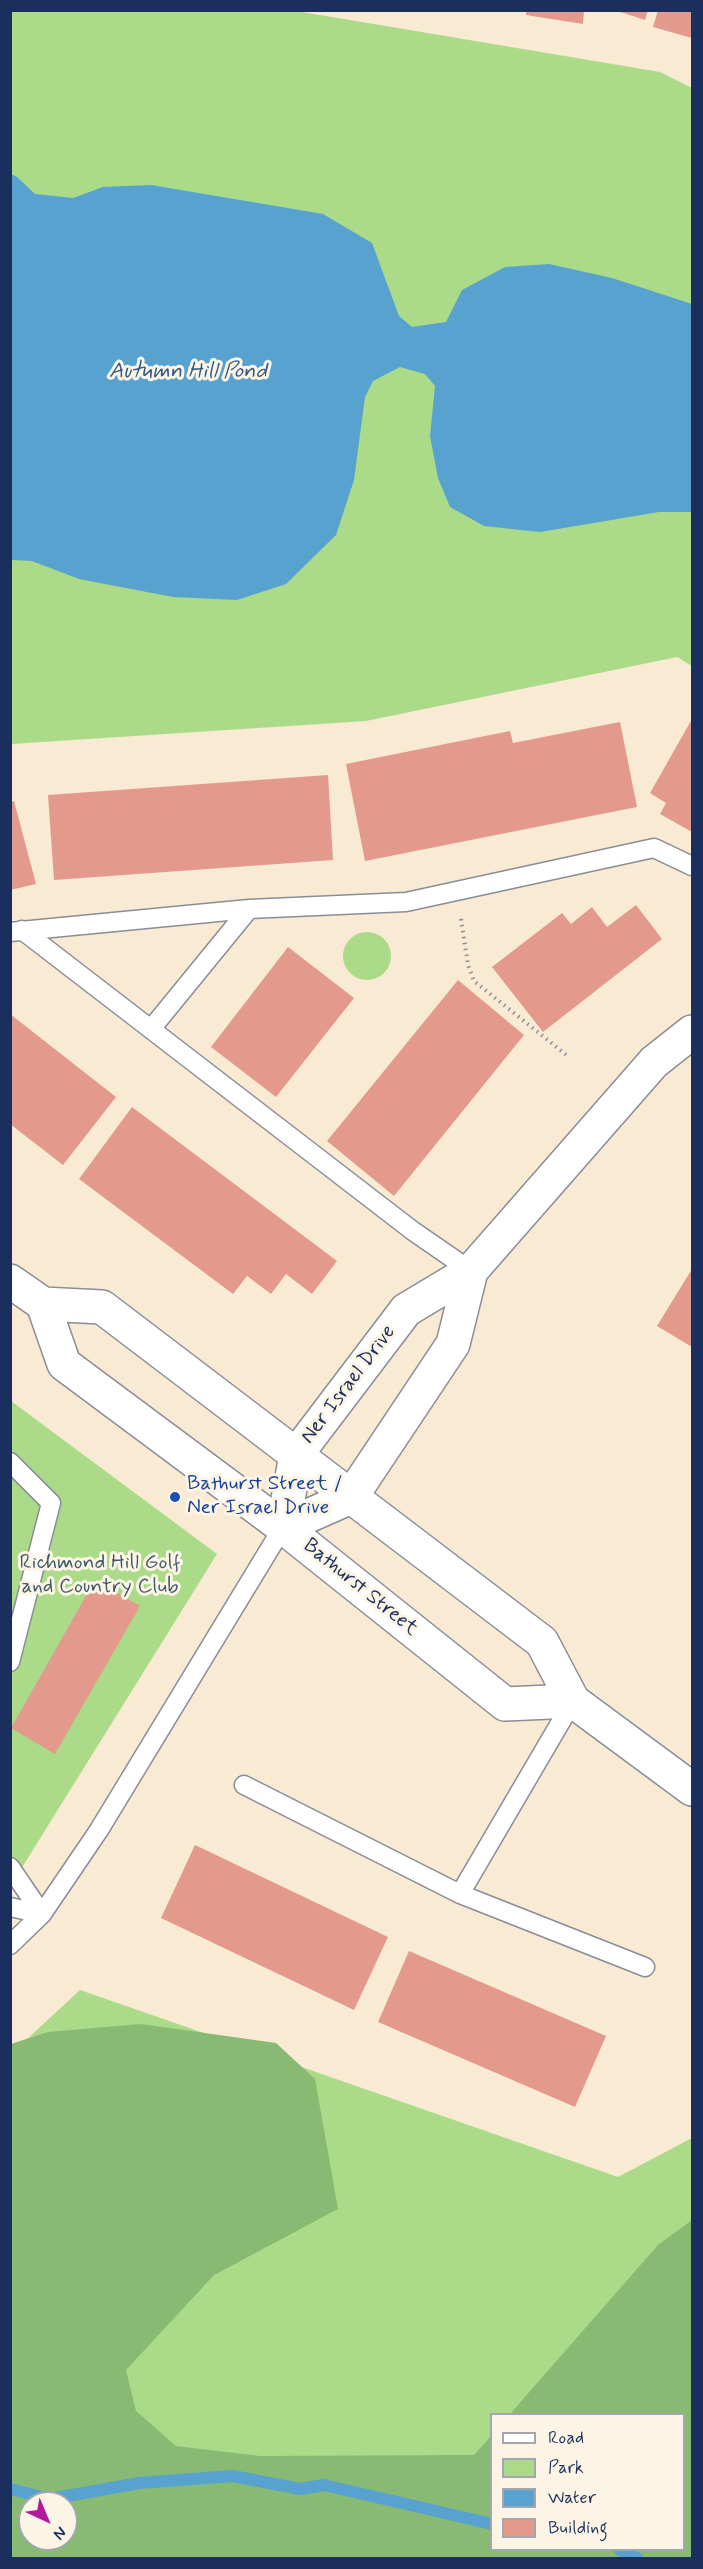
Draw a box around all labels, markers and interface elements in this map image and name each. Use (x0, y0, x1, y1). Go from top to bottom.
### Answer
water label: Autumn Hill Pond (109, 359, 267, 385)
street label: Ner Israel Drive (296, 1321, 402, 1449)
place label: Bathurst Street / Ner Israel Drive (187, 1472, 343, 1522)
marker: Bathurst Street / Ner Israel Drive (168, 1490, 182, 1504)
street label: Bathurst Street (297, 1534, 423, 1642)
park label: Richmond Hill Golf and Country Club (19, 1551, 181, 1601)
legend (490, 2413, 685, 2551)
text: Road (548, 2426, 584, 2450)
text: Park (548, 2456, 584, 2480)
text: Water (548, 2486, 596, 2510)
north arrow (18, 2491, 78, 2551)
text: Building (548, 2516, 608, 2540)
text: N (48, 2522, 71, 2544)

